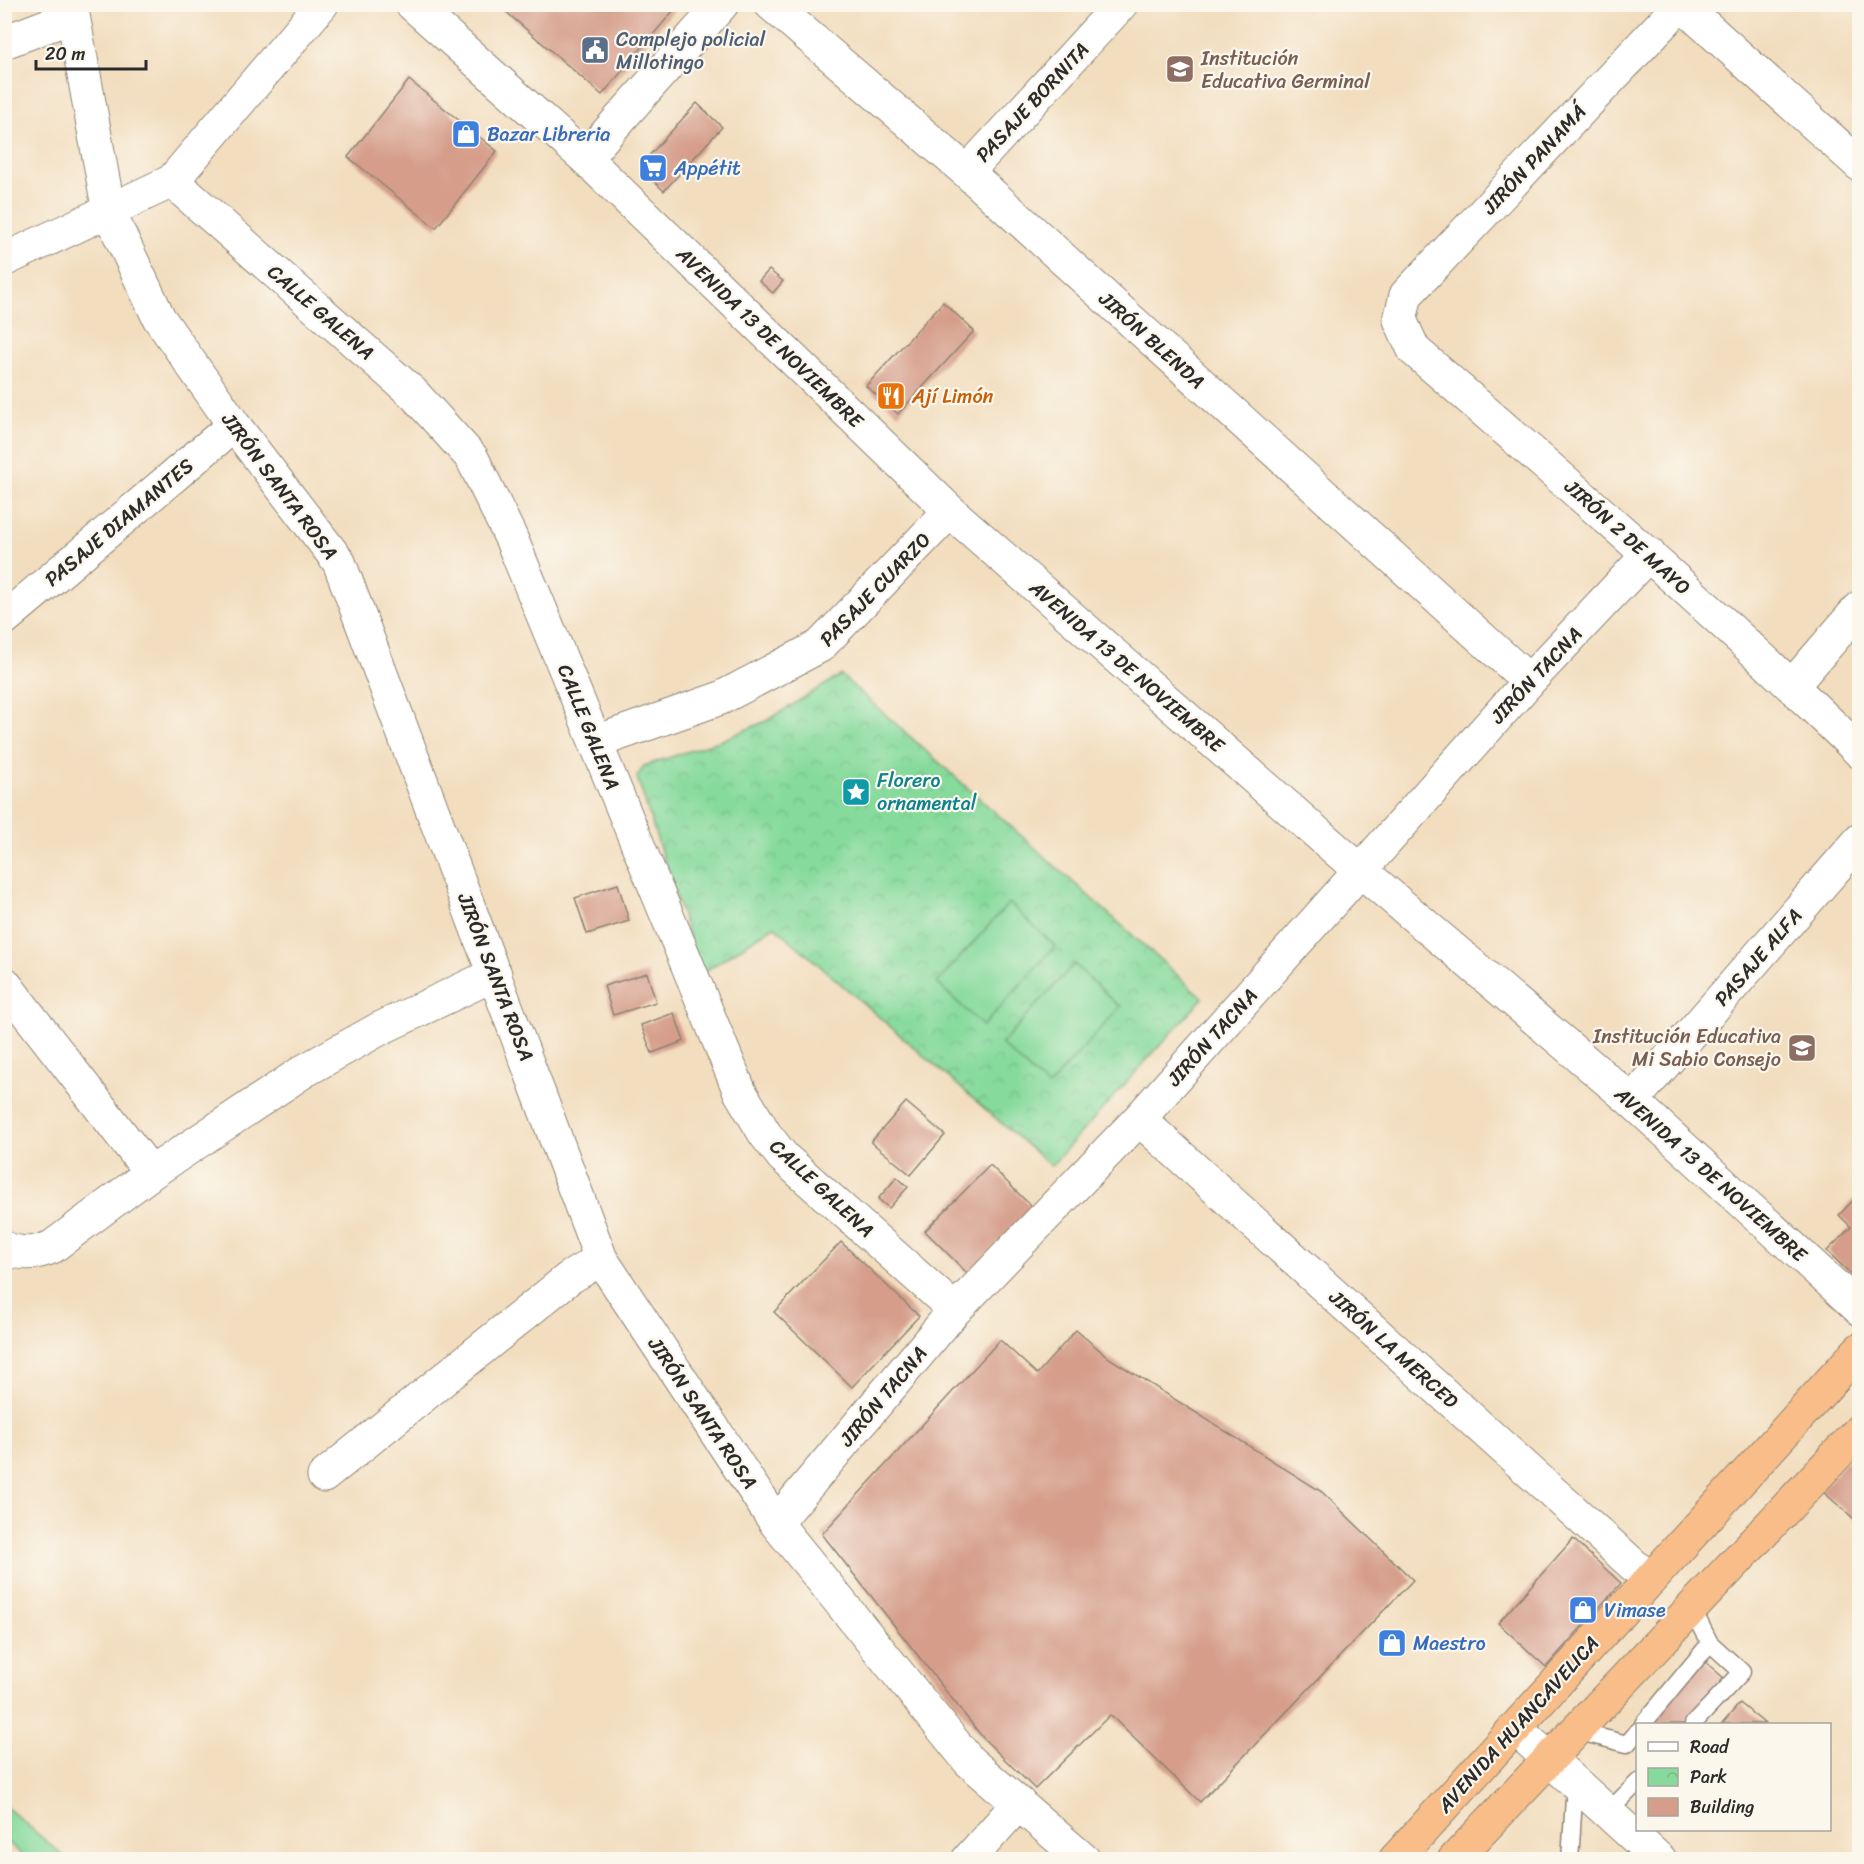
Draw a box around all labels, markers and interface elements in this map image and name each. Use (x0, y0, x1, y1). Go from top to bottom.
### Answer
place label: Complejo policial Millotingo (616, 22, 767, 80)
scale bar (36, 33, 146, 71)
public building icon: Complejo policial Millotingo (579, 34, 611, 66)
street label: PASAJE BORNITA (967, 34, 1098, 171)
text: 20 m (45, 38, 85, 70)
place label: Institución Educativa Germinal (1200, 41, 1371, 99)
school or university icon: Institución Educativa Germinal (1164, 53, 1196, 85)
street label: JIRÓN PANAMÁ (1473, 94, 1597, 224)
place label: Bazar Libreria (487, 117, 610, 152)
shop icon: Bazar Libreria (450, 118, 482, 150)
place label: Appétit (673, 151, 741, 186)
supermarket icon: Appétit (637, 152, 669, 184)
street label: AVENIDA 13 DE NOVIEMBRE (667, 237, 873, 438)
street label: CALLE GALENA (259, 255, 382, 369)
street label: JIRÓN BLENDA (1090, 282, 1213, 398)
place label: Ají Limón (911, 379, 994, 414)
restaurant icon: Ají Limón (875, 380, 907, 412)
street label: JIRÓN SANTA ROSA (212, 404, 347, 568)
street label: PASAJE DIAMANTES (37, 449, 202, 596)
street label: JIRÓN 2 DE MAYO (1555, 470, 1699, 604)
street label: PASAJE CUARZO (811, 524, 940, 655)
street label: AVENIDA 13 DE NOVIEMBRE (1020, 571, 1234, 763)
street label: JIRÓN TACNA (1481, 618, 1591, 733)
street label: CALLE GALENA (547, 659, 630, 796)
place label: Florero ornamental (877, 763, 977, 821)
place icon: Florero ornamental (840, 776, 872, 808)
street label: JIRÓN SANTA ROSA (447, 887, 544, 1066)
street label: PASAJE ALFA (1705, 900, 1811, 1014)
street label: JIRÓN TACNA (1158, 980, 1267, 1095)
place label: Institución Educativa Mi Sabio Consejo (1592, 1019, 1781, 1077)
school or university icon: Institución Educativa Mi Sabio Consejo (1786, 1032, 1818, 1064)
street label: AVENIDA 13 DE NOVIEMBRE (1605, 1077, 1817, 1272)
street label: CALLE GALENA (761, 1130, 882, 1247)
street label: JIRÓN LA MERCED (1320, 1281, 1467, 1418)
street label: JIRÓN SANTA ROSA (638, 1329, 767, 1497)
street label: JIRÓN TACNA (830, 1338, 936, 1455)
place label: Vimase (1604, 1593, 1666, 1628)
shop icon: Vimase (1567, 1594, 1599, 1626)
place label: Maestro (1413, 1626, 1486, 1661)
shop icon: Maestro (1376, 1627, 1408, 1659)
street label: AVENIDA HUANCAVELICA (1428, 1627, 1608, 1822)
legend (1636, 1723, 1831, 1831)
text: Road (1690, 1731, 1730, 1763)
text: Park (1690, 1761, 1727, 1793)
text: Building (1690, 1791, 1754, 1823)

